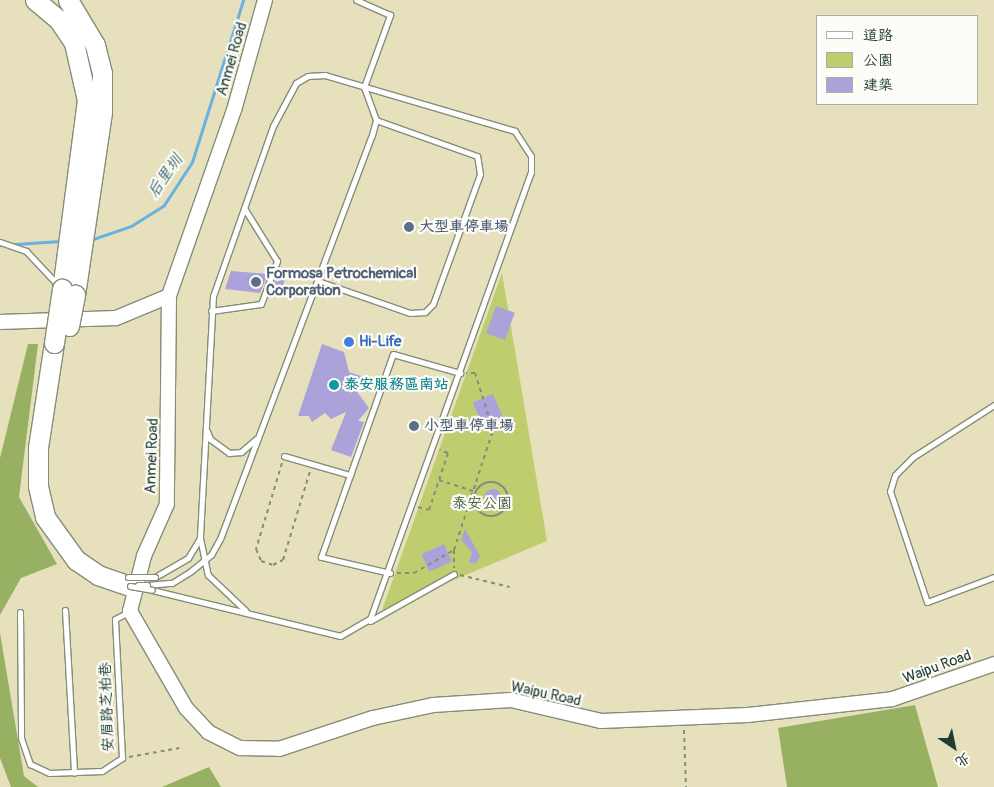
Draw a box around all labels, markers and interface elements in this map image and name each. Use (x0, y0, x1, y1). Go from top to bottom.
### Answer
legend (816, 15, 979, 105)
street label: Anmei Road (213, 20, 251, 98)
text: 道路 (863, 26, 893, 45)
text: 公園 (863, 51, 893, 70)
text: 建築 (863, 76, 893, 95)
water label: 后里圳 (143, 151, 187, 201)
place label: 大型車停車場 (419, 218, 509, 236)
marker: 大型車停車場 (403, 221, 415, 233)
place label: Formosa Petrochemical Corporation (266, 264, 417, 299)
marker: Formosa Petrochemical Corporation (250, 276, 262, 288)
place label: Hi-Life (359, 333, 401, 351)
marker: Hi-Life (343, 336, 355, 348)
place label: 泰安服務區南站 (344, 376, 449, 394)
marker: 泰安服務區南站 (328, 379, 340, 391)
place label: 小型車停車場 (424, 417, 514, 435)
street label: Anmei Road (142, 418, 162, 494)
marker: 小型車停車場 (408, 420, 420, 432)
park label: 泰安公園 (452, 495, 512, 513)
street label: Waipu Road (900, 646, 974, 688)
street label: 安眉路芝柏巷 (96, 662, 118, 752)
street label: Waipu Road (509, 678, 583, 710)
north arrow (929, 722, 979, 772)
text: 北 (952, 749, 973, 771)

